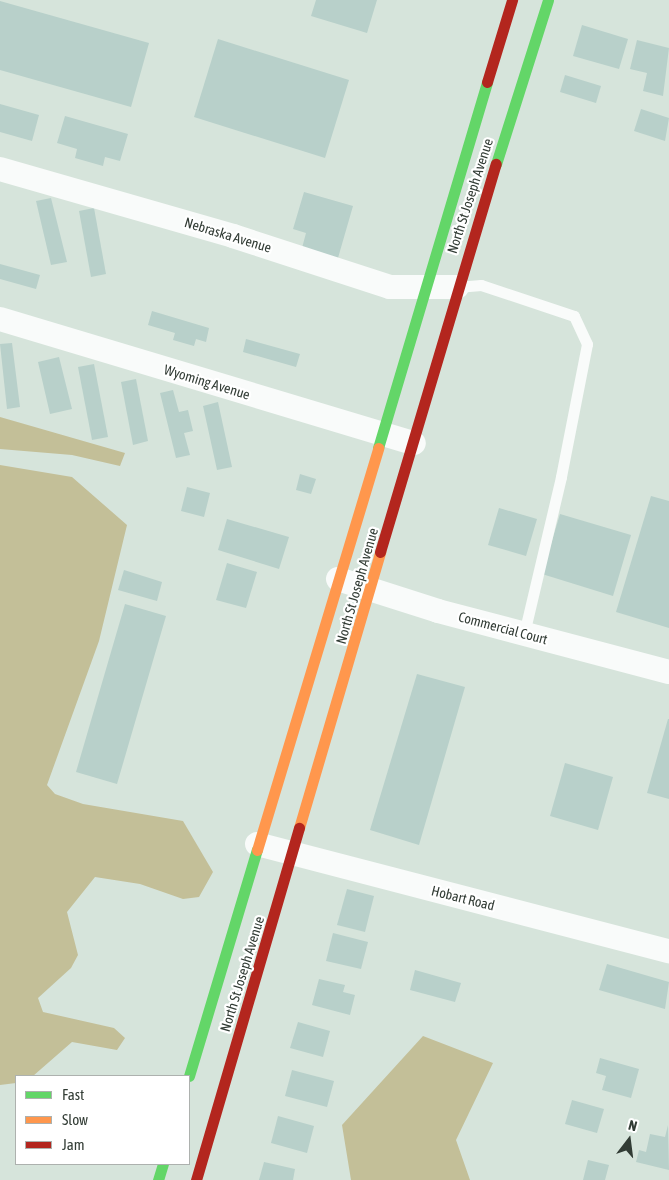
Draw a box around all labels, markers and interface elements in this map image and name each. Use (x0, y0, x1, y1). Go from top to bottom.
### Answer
street label: North St Joseph Avenue (443, 136, 497, 256)
street label: Nebraska Avenue (183, 214, 273, 256)
street label: Wyoming Avenue (162, 361, 252, 403)
street label: North St Joseph Avenue (332, 526, 382, 646)
street label: Commercial Court (457, 608, 549, 648)
street label: Hobart Road (430, 882, 496, 914)
street label: North St Joseph Avenue (216, 914, 268, 1034)
legend (15, 1075, 190, 1165)
text: Fast (62, 1086, 84, 1103)
text: Slow (62, 1111, 88, 1128)
north arrow (604, 1115, 654, 1165)
text: N (627, 1117, 639, 1134)
text: Jam (62, 1136, 85, 1153)

